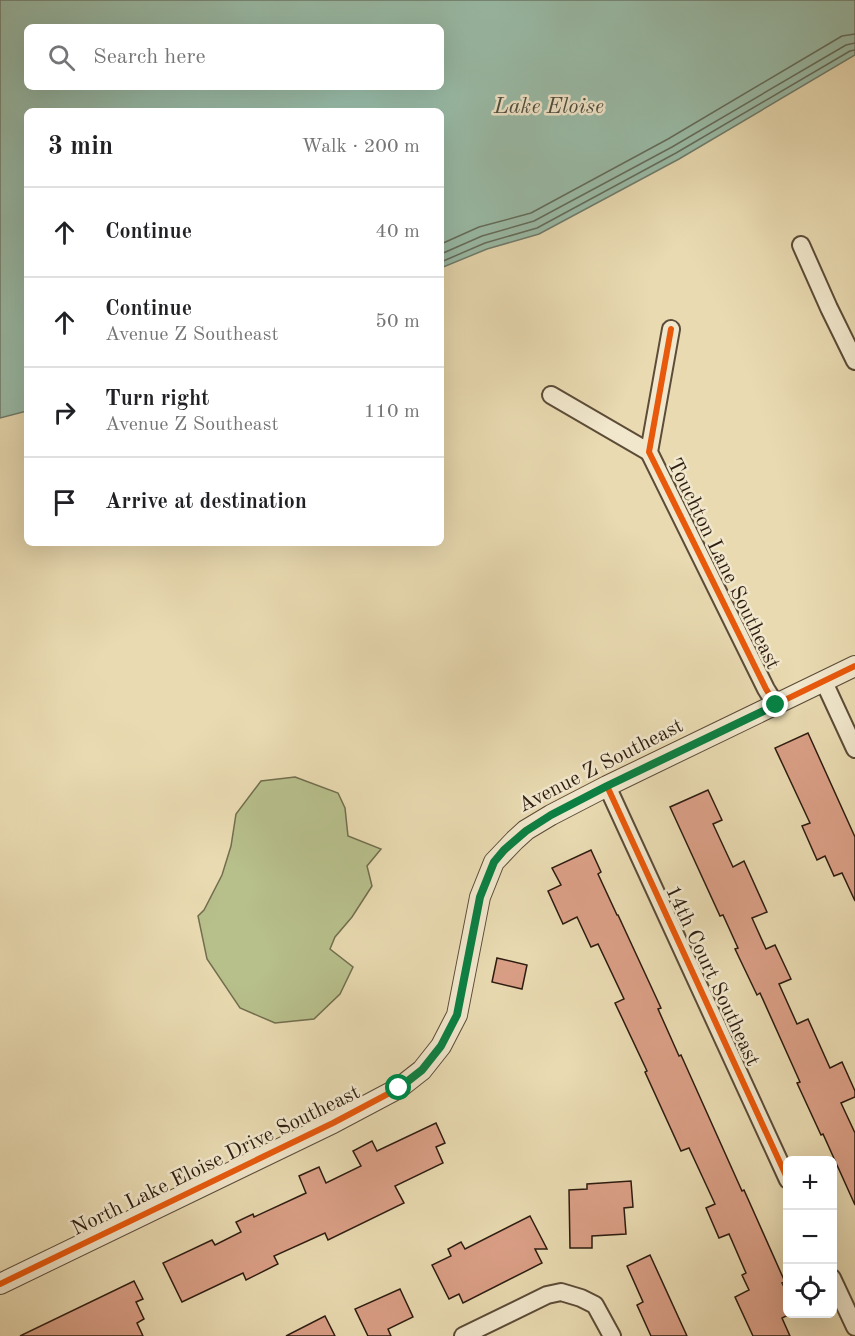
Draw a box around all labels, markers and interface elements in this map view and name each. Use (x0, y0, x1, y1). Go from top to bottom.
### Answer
search box (24, 24, 444, 90)
icon: search (45, 41, 78, 74)
text: Search here (93, 46, 206, 68)
water label: Lake Eloise (493, 96, 604, 118)
text: 3 min (48, 134, 113, 160)
text: Walk · 200 m (301, 137, 420, 157)
icon: ahead (48, 216, 81, 249)
text: Continue (105, 221, 192, 243)
text: 40 m (375, 222, 420, 242)
text: Continue (105, 298, 192, 320)
icon: ahead (48, 306, 81, 339)
text: 50 m (375, 312, 420, 332)
text: Avenue Z Southeast (105, 325, 278, 345)
text: Turn right (105, 388, 209, 410)
icon: right (48, 396, 81, 429)
text: 110 m (364, 402, 420, 422)
text: Avenue Z Southeast (105, 415, 278, 435)
street label: Touchton Lane Southeast (663, 455, 783, 673)
icon: arrive (48, 486, 81, 519)
text: Arrive at destination (105, 491, 307, 513)
route end (762, 691, 788, 717)
street label: Avenue Z Southeast (515, 715, 687, 817)
street label: 14th Court Southeast (661, 883, 763, 1069)
route start (385, 1074, 411, 1100)
street label: North Lake Eloise Drive Southeast (69, 1082, 363, 1240)
map controls (783, 1156, 837, 1318)
button: + (783, 1156, 837, 1210)
button: − (783, 1210, 837, 1264)
button: locate (783, 1264, 837, 1318)

